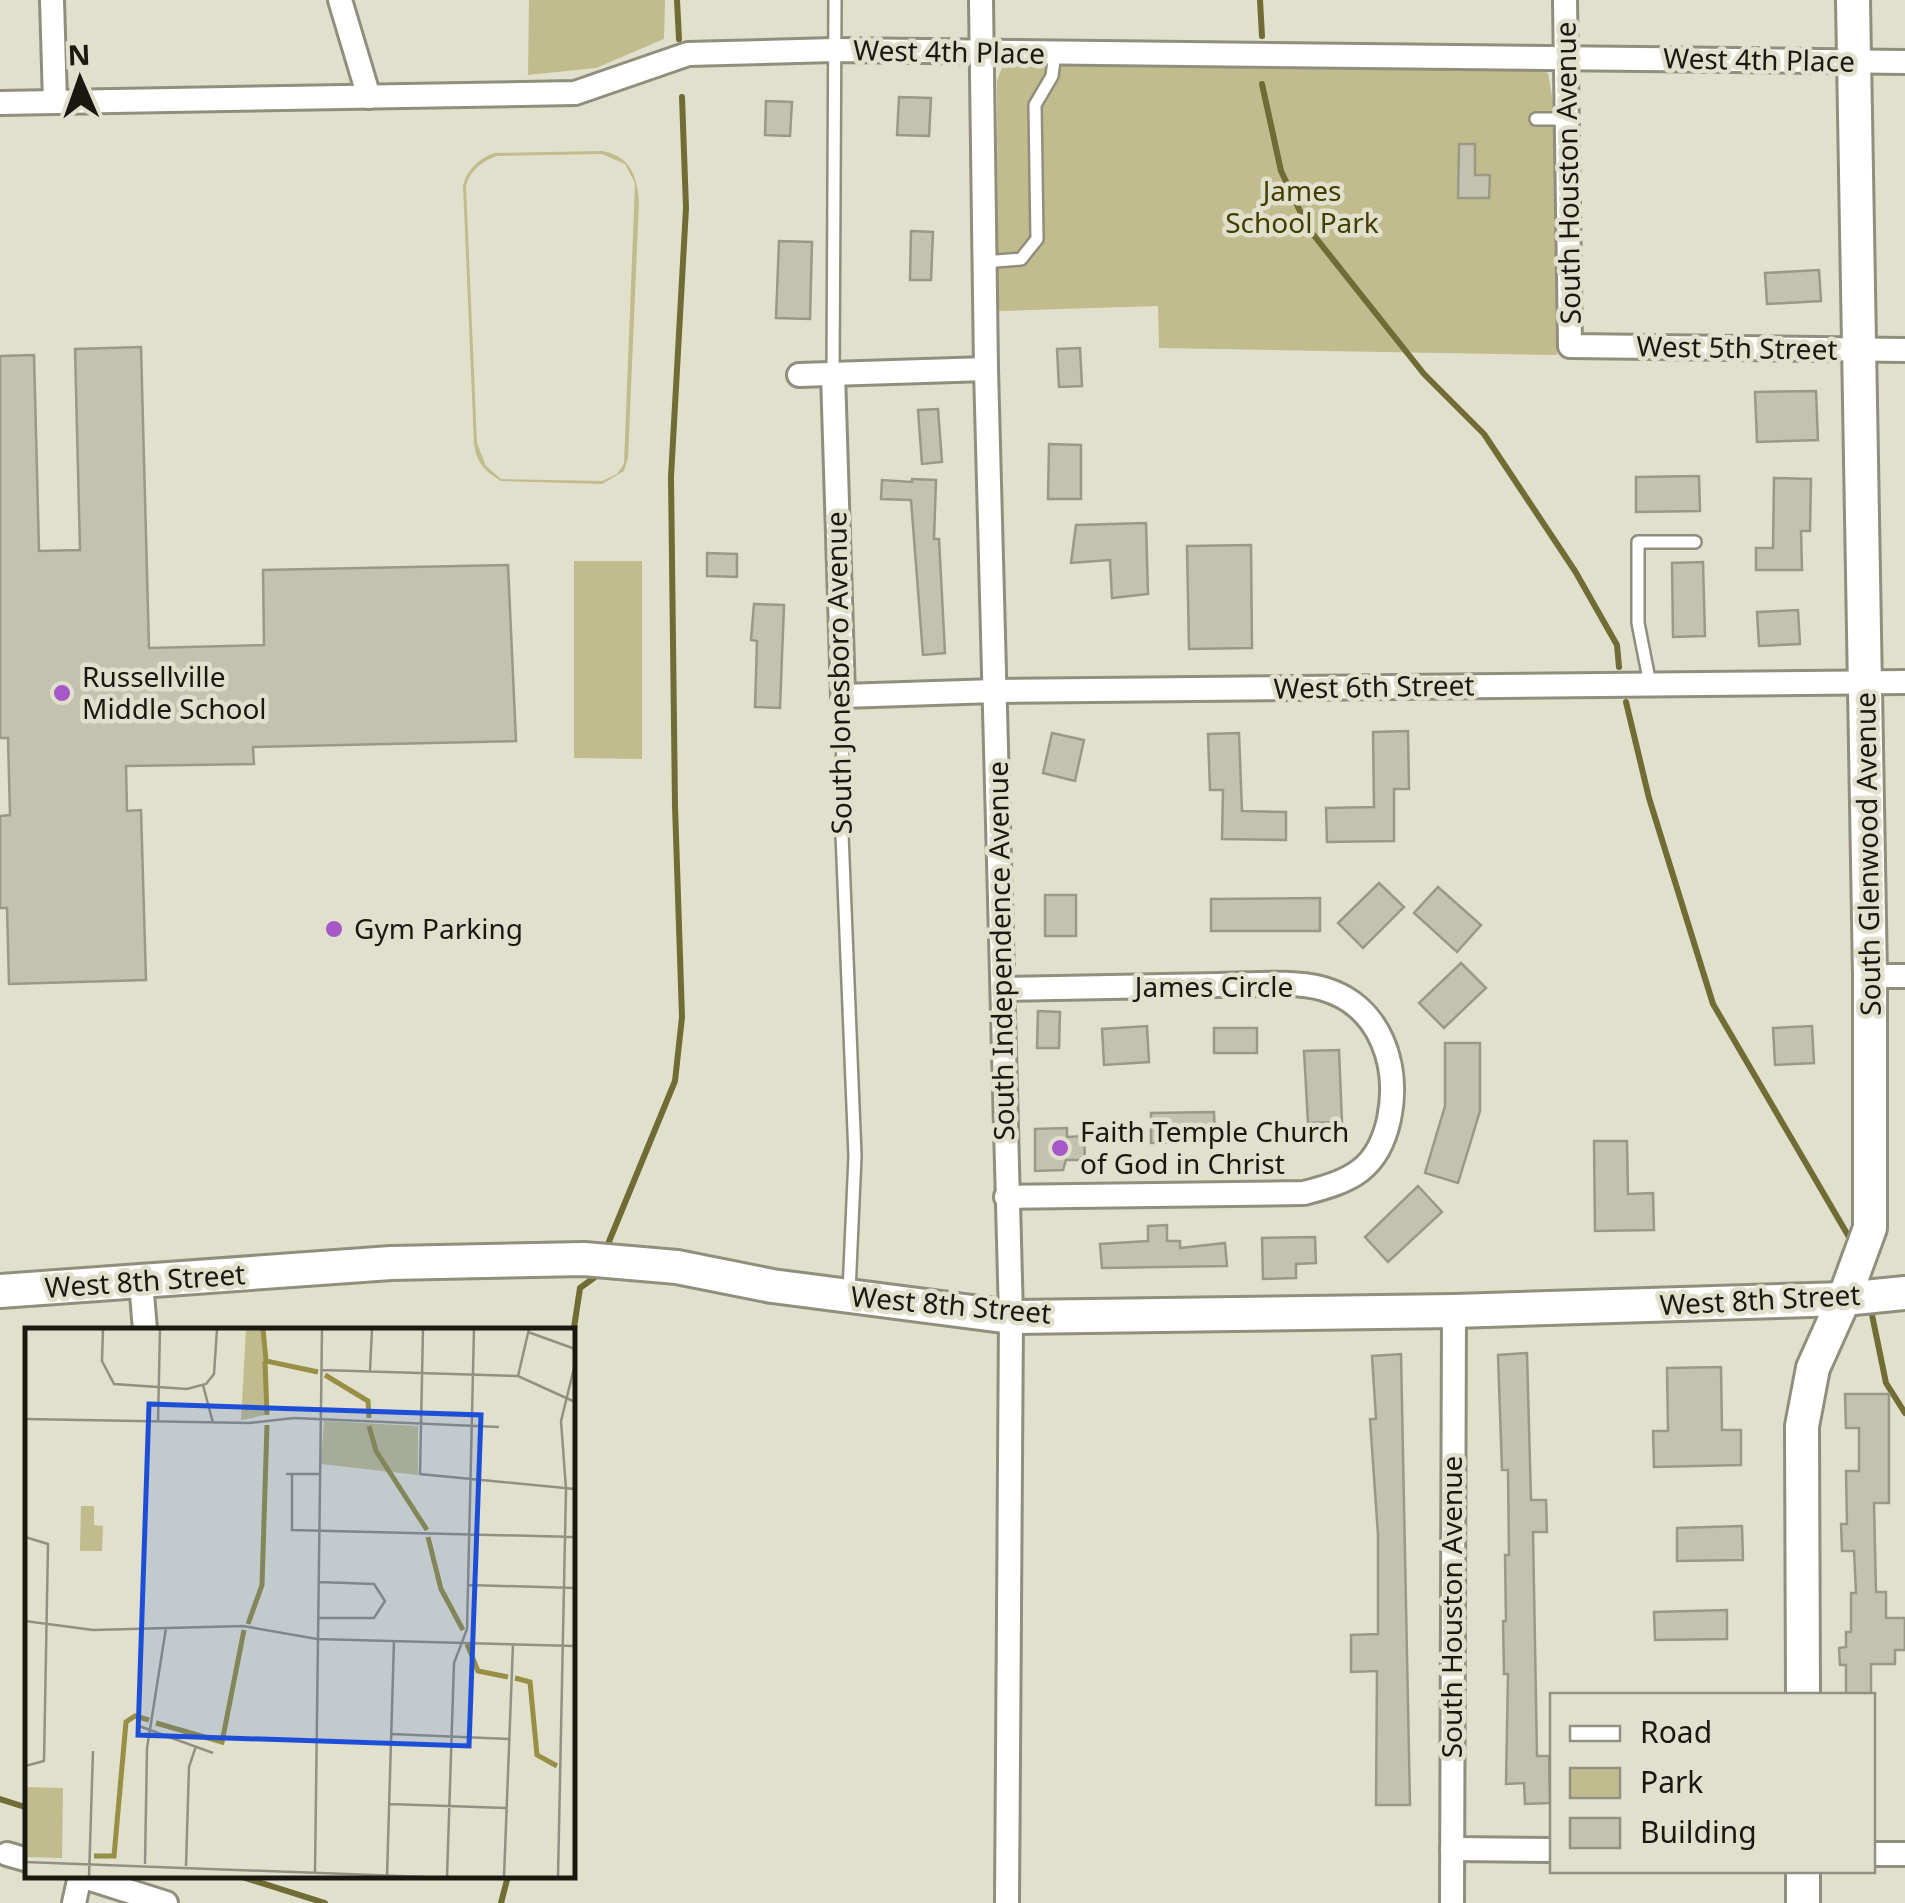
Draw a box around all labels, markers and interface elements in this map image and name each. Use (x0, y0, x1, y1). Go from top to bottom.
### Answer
street label: South Houston Avenue (1545, 21, 1589, 325)
north arrow (30, 30, 130, 130)
street label: West 4th Place (853, 30, 1045, 72)
text: N (67, 35, 91, 73)
street label: West 4th Place (1663, 38, 1855, 80)
park label: James School Park (1225, 171, 1379, 241)
street label: West 5th Street (1636, 326, 1838, 368)
street label: South Jonesboro Avenue (816, 511, 860, 835)
place label: Russellville Middle School (82, 657, 267, 727)
street label: West 6th Street (1273, 665, 1475, 707)
marker: Russellville Middle School (51, 682, 73, 704)
street label: South Glenwood Avenue (1845, 692, 1889, 1016)
street label: South Independence Avenue (978, 761, 1022, 1141)
place label: Gym Parking (354, 909, 523, 947)
marker: Gym Parking (323, 918, 345, 940)
street label: James Circle (1132, 967, 1293, 1005)
place label: Faith Temple Church of God in Christ (1080, 1112, 1349, 1182)
marker: Faith Temple Church of God in Christ (1049, 1137, 1071, 1159)
street label: West 8th Street (43, 1254, 246, 1306)
street label: West 8th Street (1659, 1275, 1861, 1323)
street label: West 8th Street (849, 1276, 1053, 1332)
inset map (25, 1328, 575, 1878)
street label: South Houston Avenue (1432, 1456, 1470, 1758)
legend (1550, 1693, 1875, 1873)
text: Road (1640, 1711, 1712, 1752)
text: Park (1640, 1761, 1703, 1802)
text: Building (1640, 1811, 1757, 1852)

